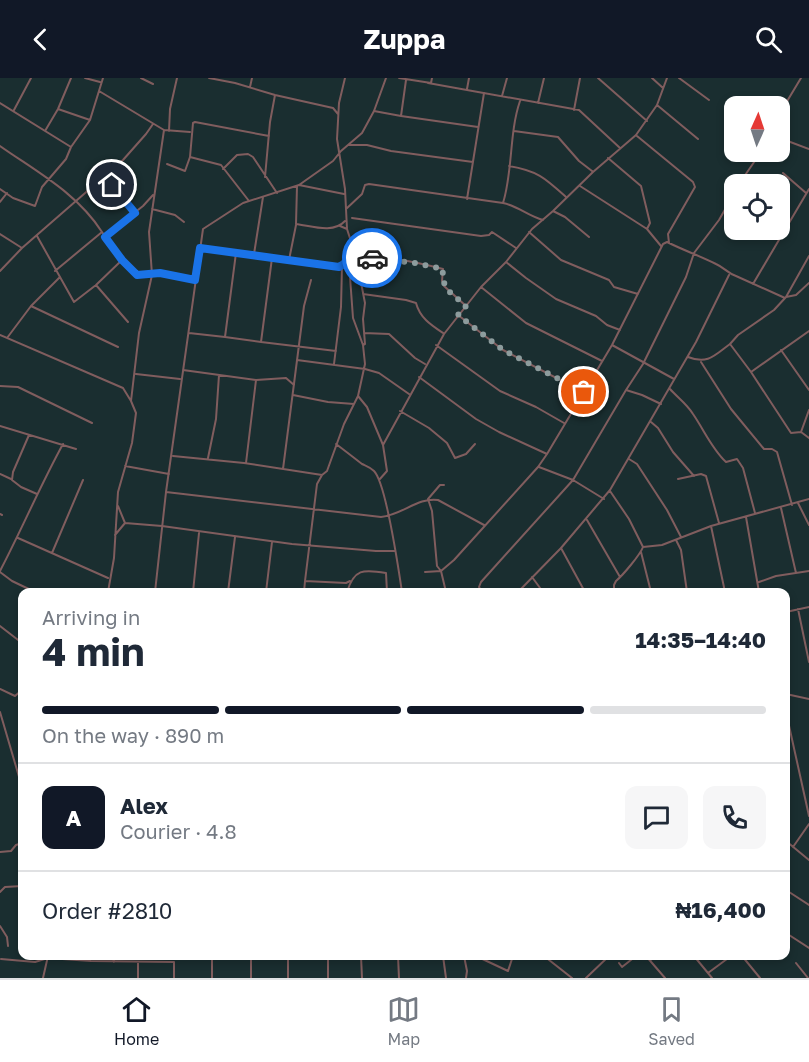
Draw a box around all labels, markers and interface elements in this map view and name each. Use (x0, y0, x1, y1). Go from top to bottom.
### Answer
icon: back (24, 23, 57, 56)
text: Zuppa (364, 23, 445, 55)
icon: search (752, 23, 785, 56)
north arrow (724, 96, 790, 162)
map controls (724, 96, 790, 240)
pin (86, 159, 137, 210)
icon: home (95, 168, 128, 201)
button: locate (724, 174, 790, 240)
courier (342, 228, 402, 288)
icon: car (356, 242, 389, 275)
pin (558, 366, 609, 417)
icon: bag (567, 375, 600, 408)
text: Arriving in (42, 605, 140, 629)
text: 14:35–14:40 (635, 626, 766, 653)
text: 4 min (42, 628, 145, 675)
text: On the way · 890 m (42, 723, 224, 747)
button: chat (625, 786, 688, 849)
button: phone (703, 786, 766, 849)
text: Alex (120, 792, 168, 819)
text: A (66, 804, 81, 831)
text: Courier · 4.8 (120, 819, 237, 843)
text: ₦16,400 (675, 896, 766, 923)
text: Order #2810 (42, 897, 172, 924)
tab: Home (114, 993, 159, 1049)
tab: Map (387, 993, 420, 1049)
tab: Saved (648, 993, 695, 1049)

